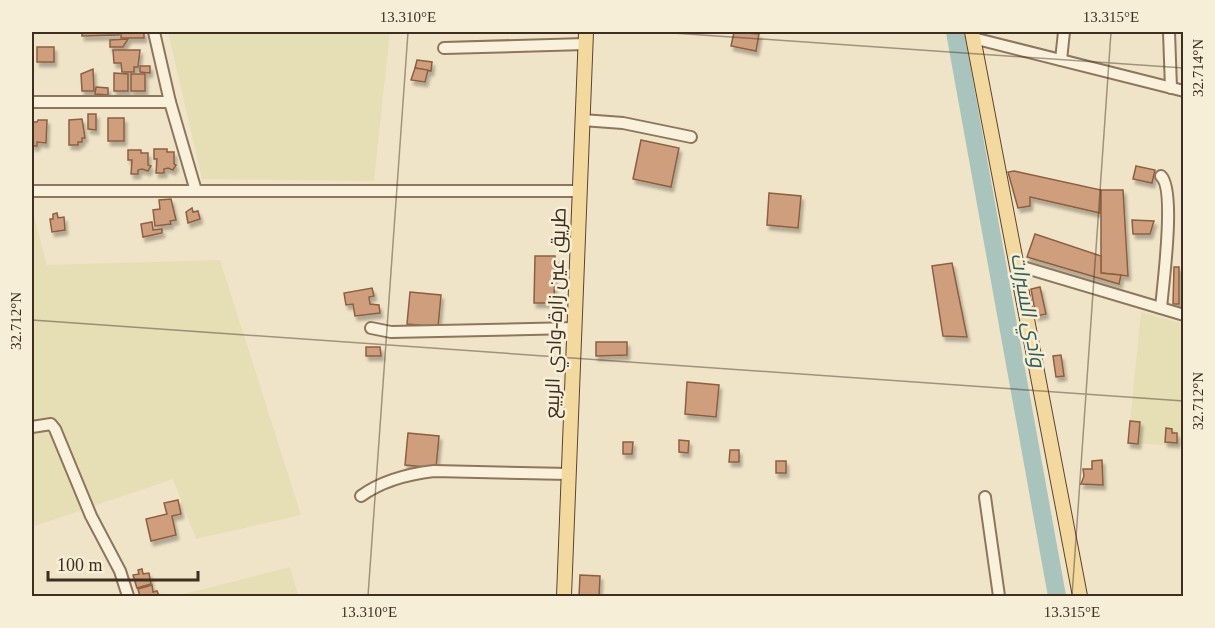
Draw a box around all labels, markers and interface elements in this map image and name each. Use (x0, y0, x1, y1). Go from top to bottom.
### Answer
text: 13.310°E (380, 9, 436, 25)
text: 13.315°E (1083, 9, 1139, 25)
text: 32.714°N (1190, 39, 1206, 97)
street label: طريق عين زارة-وادي الربيع (540, 207, 575, 419)
water label: وادي السيرات (1001, 251, 1050, 371)
text: 32.712°N (8, 292, 24, 350)
text: 32.712°N (1190, 372, 1206, 430)
scale bar (48, 544, 198, 582)
text: 100 m (57, 555, 103, 575)
text: 13.310°E (341, 604, 397, 620)
text: 13.315°E (1044, 604, 1100, 620)

